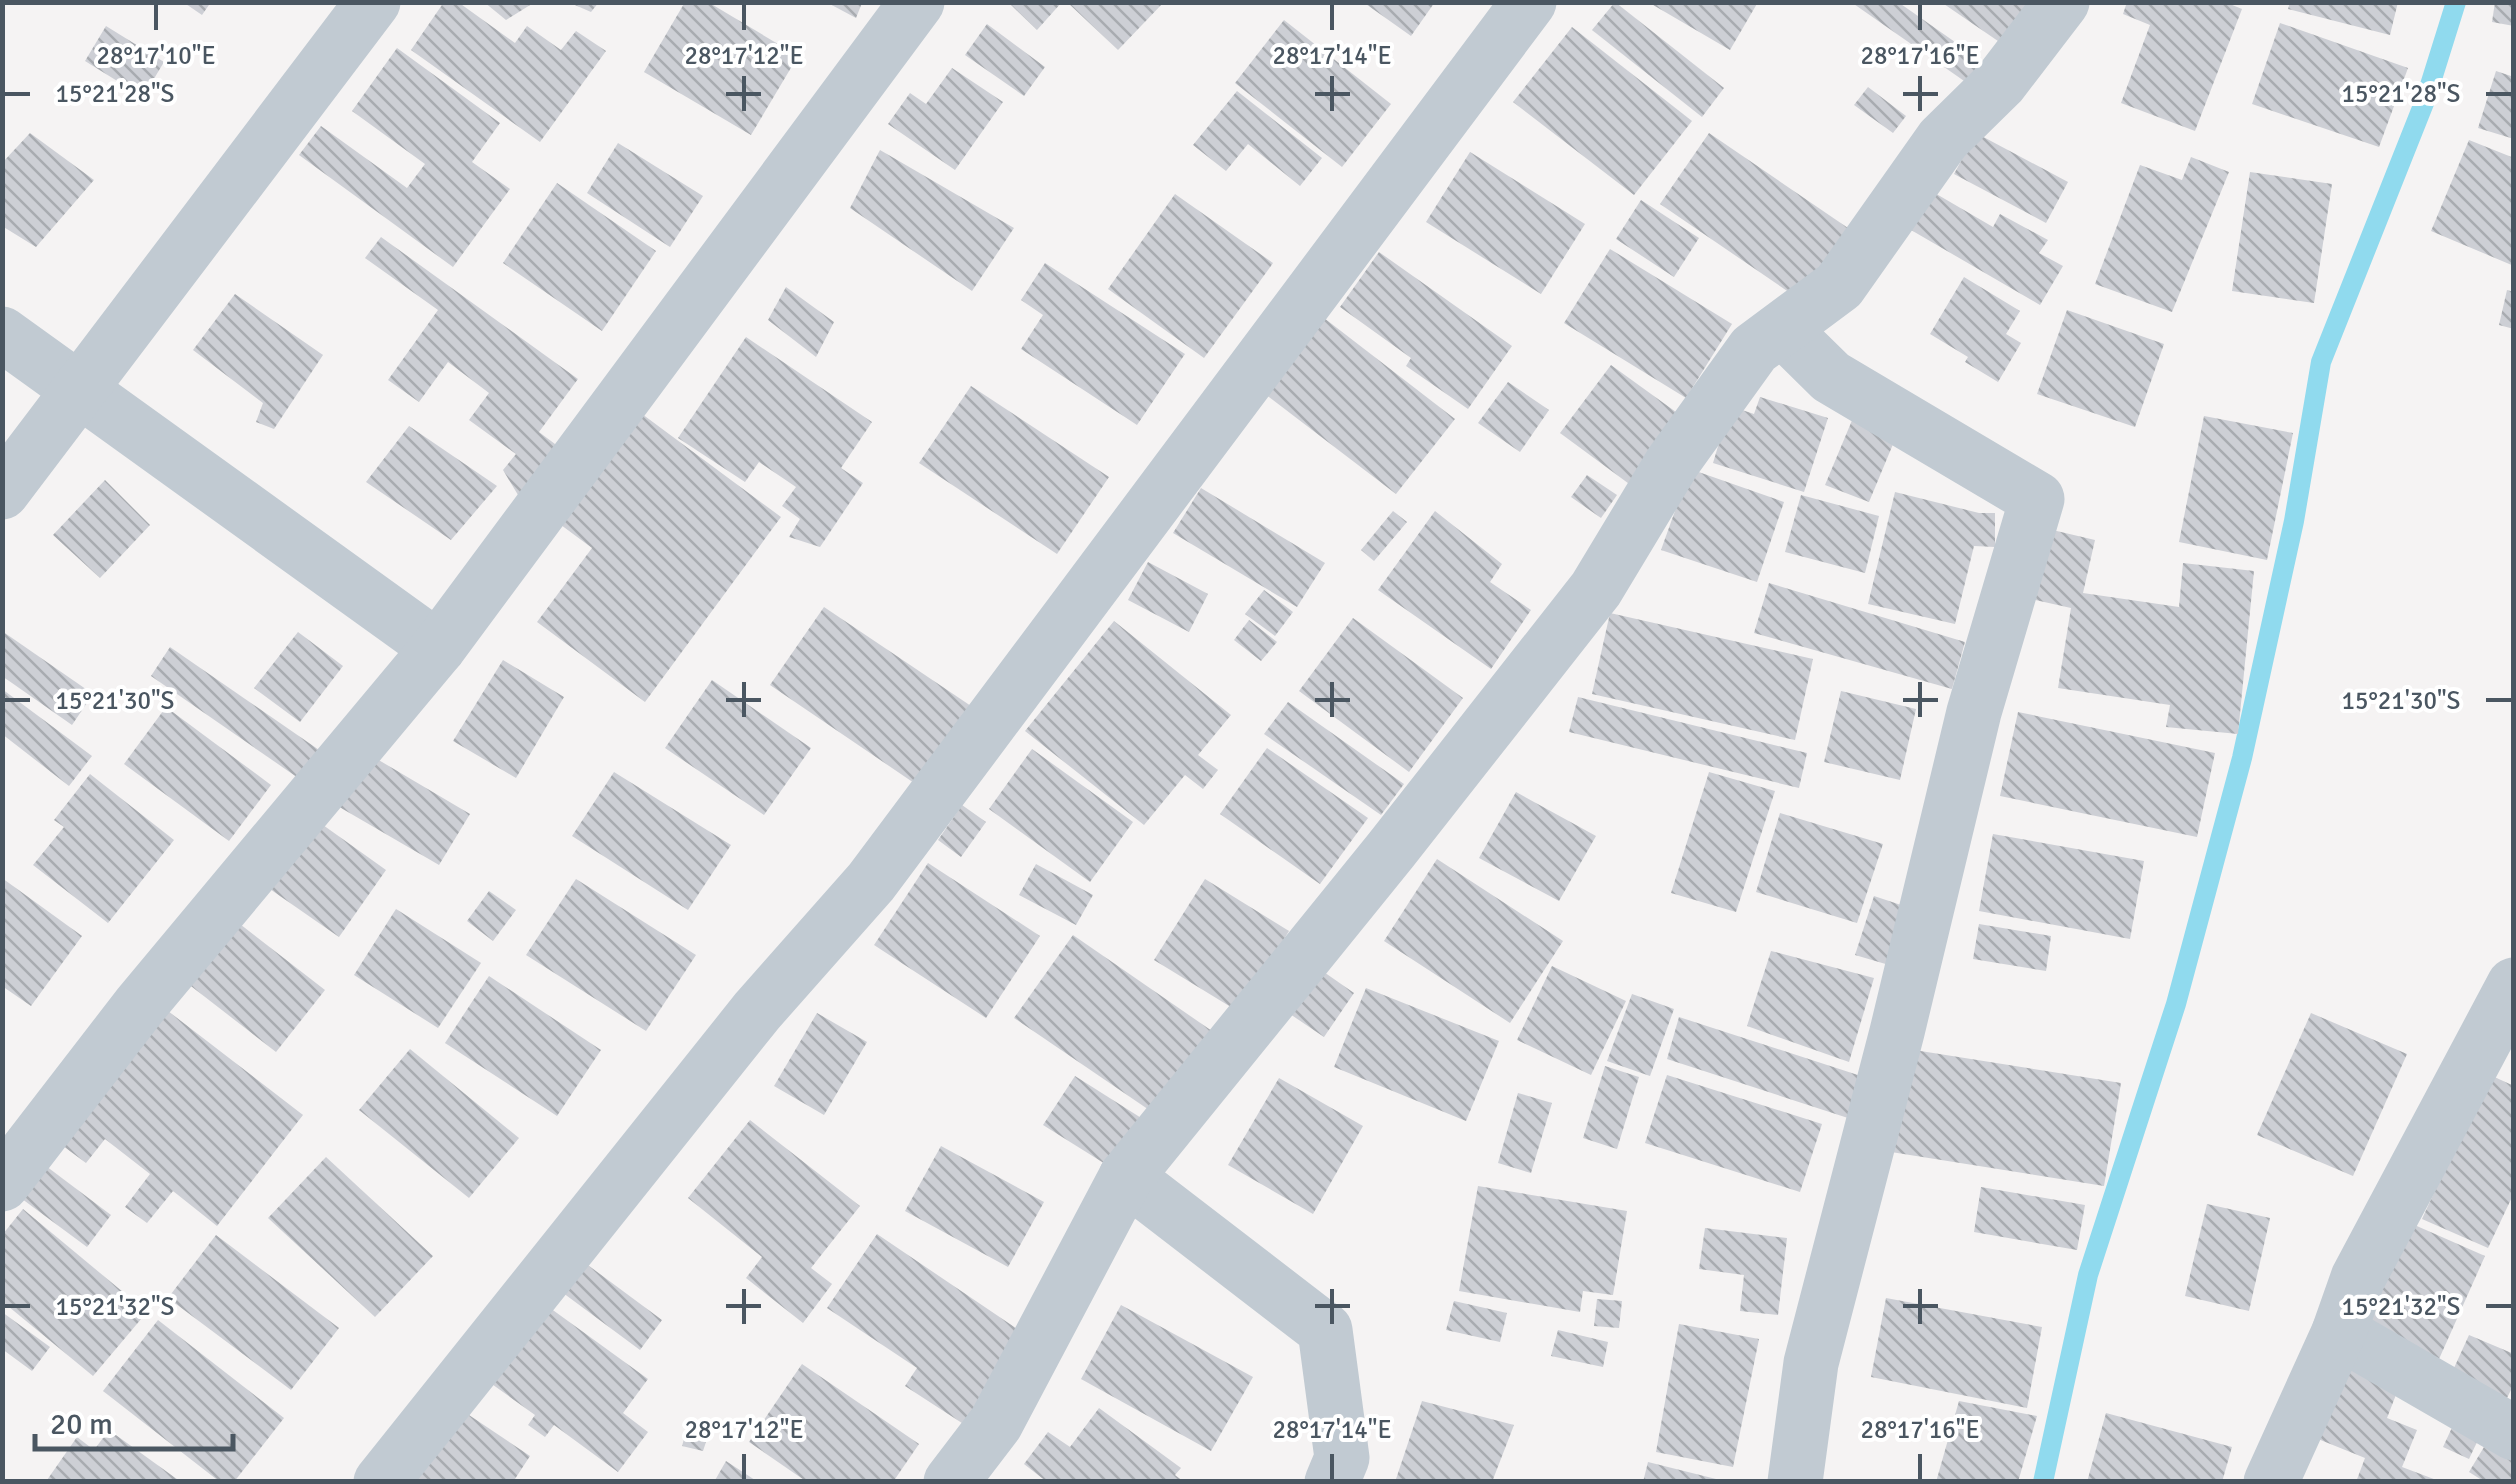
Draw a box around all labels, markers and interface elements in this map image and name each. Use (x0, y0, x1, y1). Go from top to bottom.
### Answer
text: 28°17'10"E (96, 40, 216, 71)
text: 28°17'12"E (684, 40, 804, 71)
text: 28°17'14"E (1272, 40, 1392, 71)
text: 28°17'16"E (1860, 40, 1980, 71)
text: 15°21'28"S (56, 78, 174, 109)
text: 15°21'28"S (2342, 78, 2460, 109)
text: 15°21'30"S (56, 685, 174, 716)
text: 15°21'30"S (2342, 685, 2460, 716)
text: 15°21'32"S (56, 1291, 174, 1322)
text: 15°21'32"S (2342, 1291, 2460, 1322)
scale bar (35, 1389, 232, 1451)
text: 20 m (50, 1406, 113, 1443)
text: 28°17'12"E (684, 1414, 804, 1445)
text: 28°17'14"E (1272, 1414, 1392, 1445)
text: 28°17'16"E (1860, 1414, 1980, 1445)

